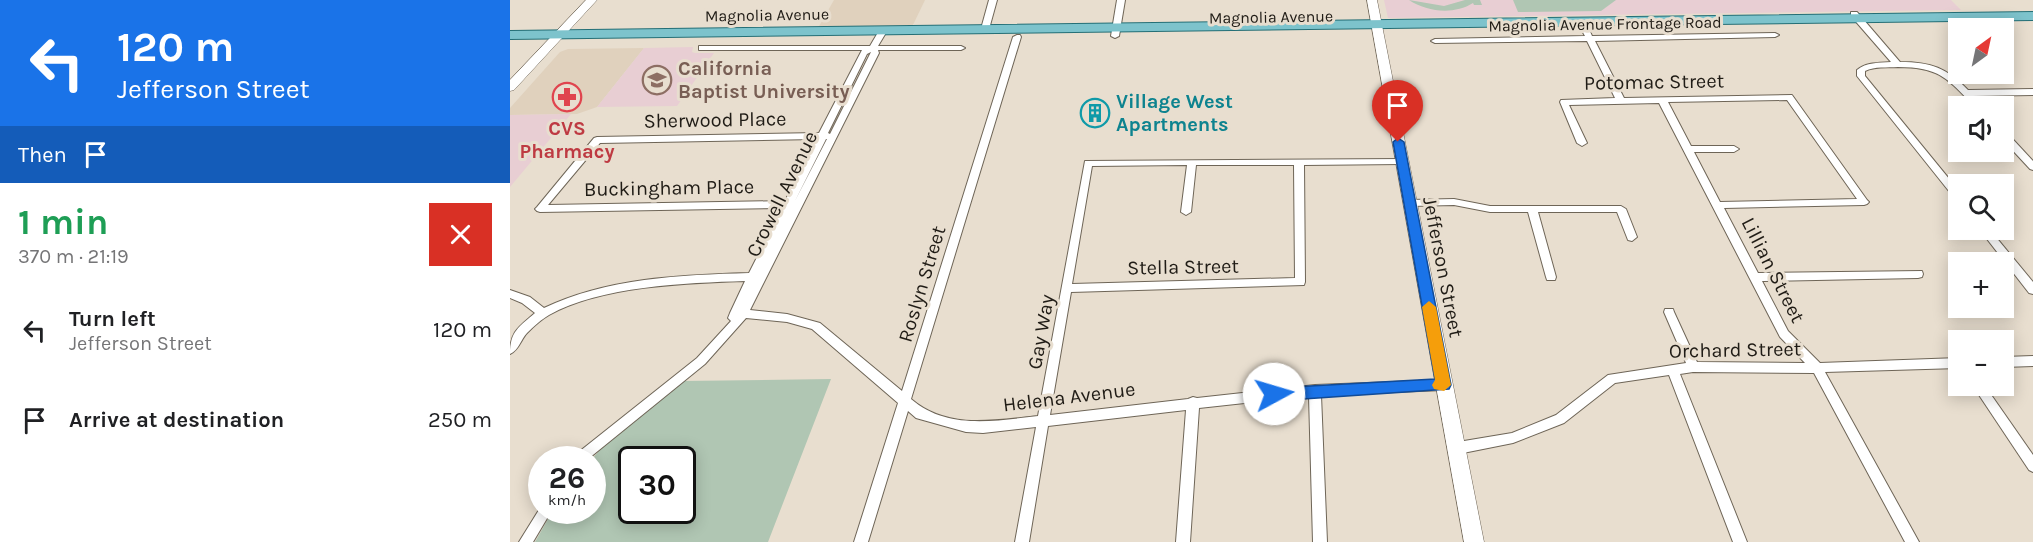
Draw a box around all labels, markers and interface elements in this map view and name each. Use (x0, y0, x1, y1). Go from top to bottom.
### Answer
street label: Magnolia Avenue (705, 4, 829, 26)
street label: Magnolia Avenue (1209, 6, 1333, 28)
street label: Magnolia Avenue Frontage Road (1488, 12, 1722, 36)
north arrow (1948, 18, 2014, 84)
map controls (1948, 18, 2014, 396)
text: 120 m (117, 22, 234, 72)
icon: left (18, 24, 96, 102)
place label: California Baptist University (678, 57, 850, 103)
school or university icon: California Baptist University (641, 64, 673, 96)
street label: Potomac Street (1584, 69, 1725, 95)
text: Jefferson Street (117, 73, 310, 105)
pin (1372, 80, 1423, 142)
pharmacy icon: CVS Pharmacy (551, 81, 583, 113)
icon: arrive (1381, 89, 1414, 122)
place label: Village West Apartments (1116, 90, 1233, 136)
button: sound (1948, 96, 2014, 162)
building icon: Village West Apartments (1079, 97, 1111, 129)
street label: Sherwood Place (643, 107, 787, 133)
place label: CVS Pharmacy (520, 117, 614, 163)
street label: Crowell Avenue (742, 127, 822, 261)
icon: arrive (79, 138, 112, 171)
text: Then (18, 142, 67, 168)
button: search (1948, 174, 2014, 240)
street label: Buckingham Place (584, 175, 754, 201)
street label: Jefferson Street (1418, 195, 1468, 340)
text: 1 min (18, 201, 108, 243)
button: close (429, 203, 492, 266)
street label: Lillian Street (1737, 213, 1810, 327)
street label: Roslyn Street (893, 223, 951, 345)
text: 370 m · 21:19 (18, 245, 129, 268)
button: + (1948, 252, 2014, 318)
street label: Stella Street (1127, 255, 1240, 279)
street label: Gay Way (1023, 293, 1059, 371)
text: Turn left (69, 306, 156, 332)
icon: left (18, 314, 51, 347)
text: 120 m (433, 317, 492, 343)
button: − (1948, 330, 2014, 396)
text: Jefferson Street (69, 332, 212, 355)
street label: Orchard Street (1669, 337, 1802, 363)
position arrow (1242, 362, 1306, 426)
street label: Helena Avenue (1002, 377, 1136, 417)
icon: arrive (18, 404, 51, 437)
text: Arrive at destination (69, 407, 284, 433)
text: 250 m (428, 407, 492, 433)
speed limit sign: 30 (618, 446, 696, 524)
text: 26 (549, 460, 585, 496)
text: km/h (548, 491, 586, 509)

